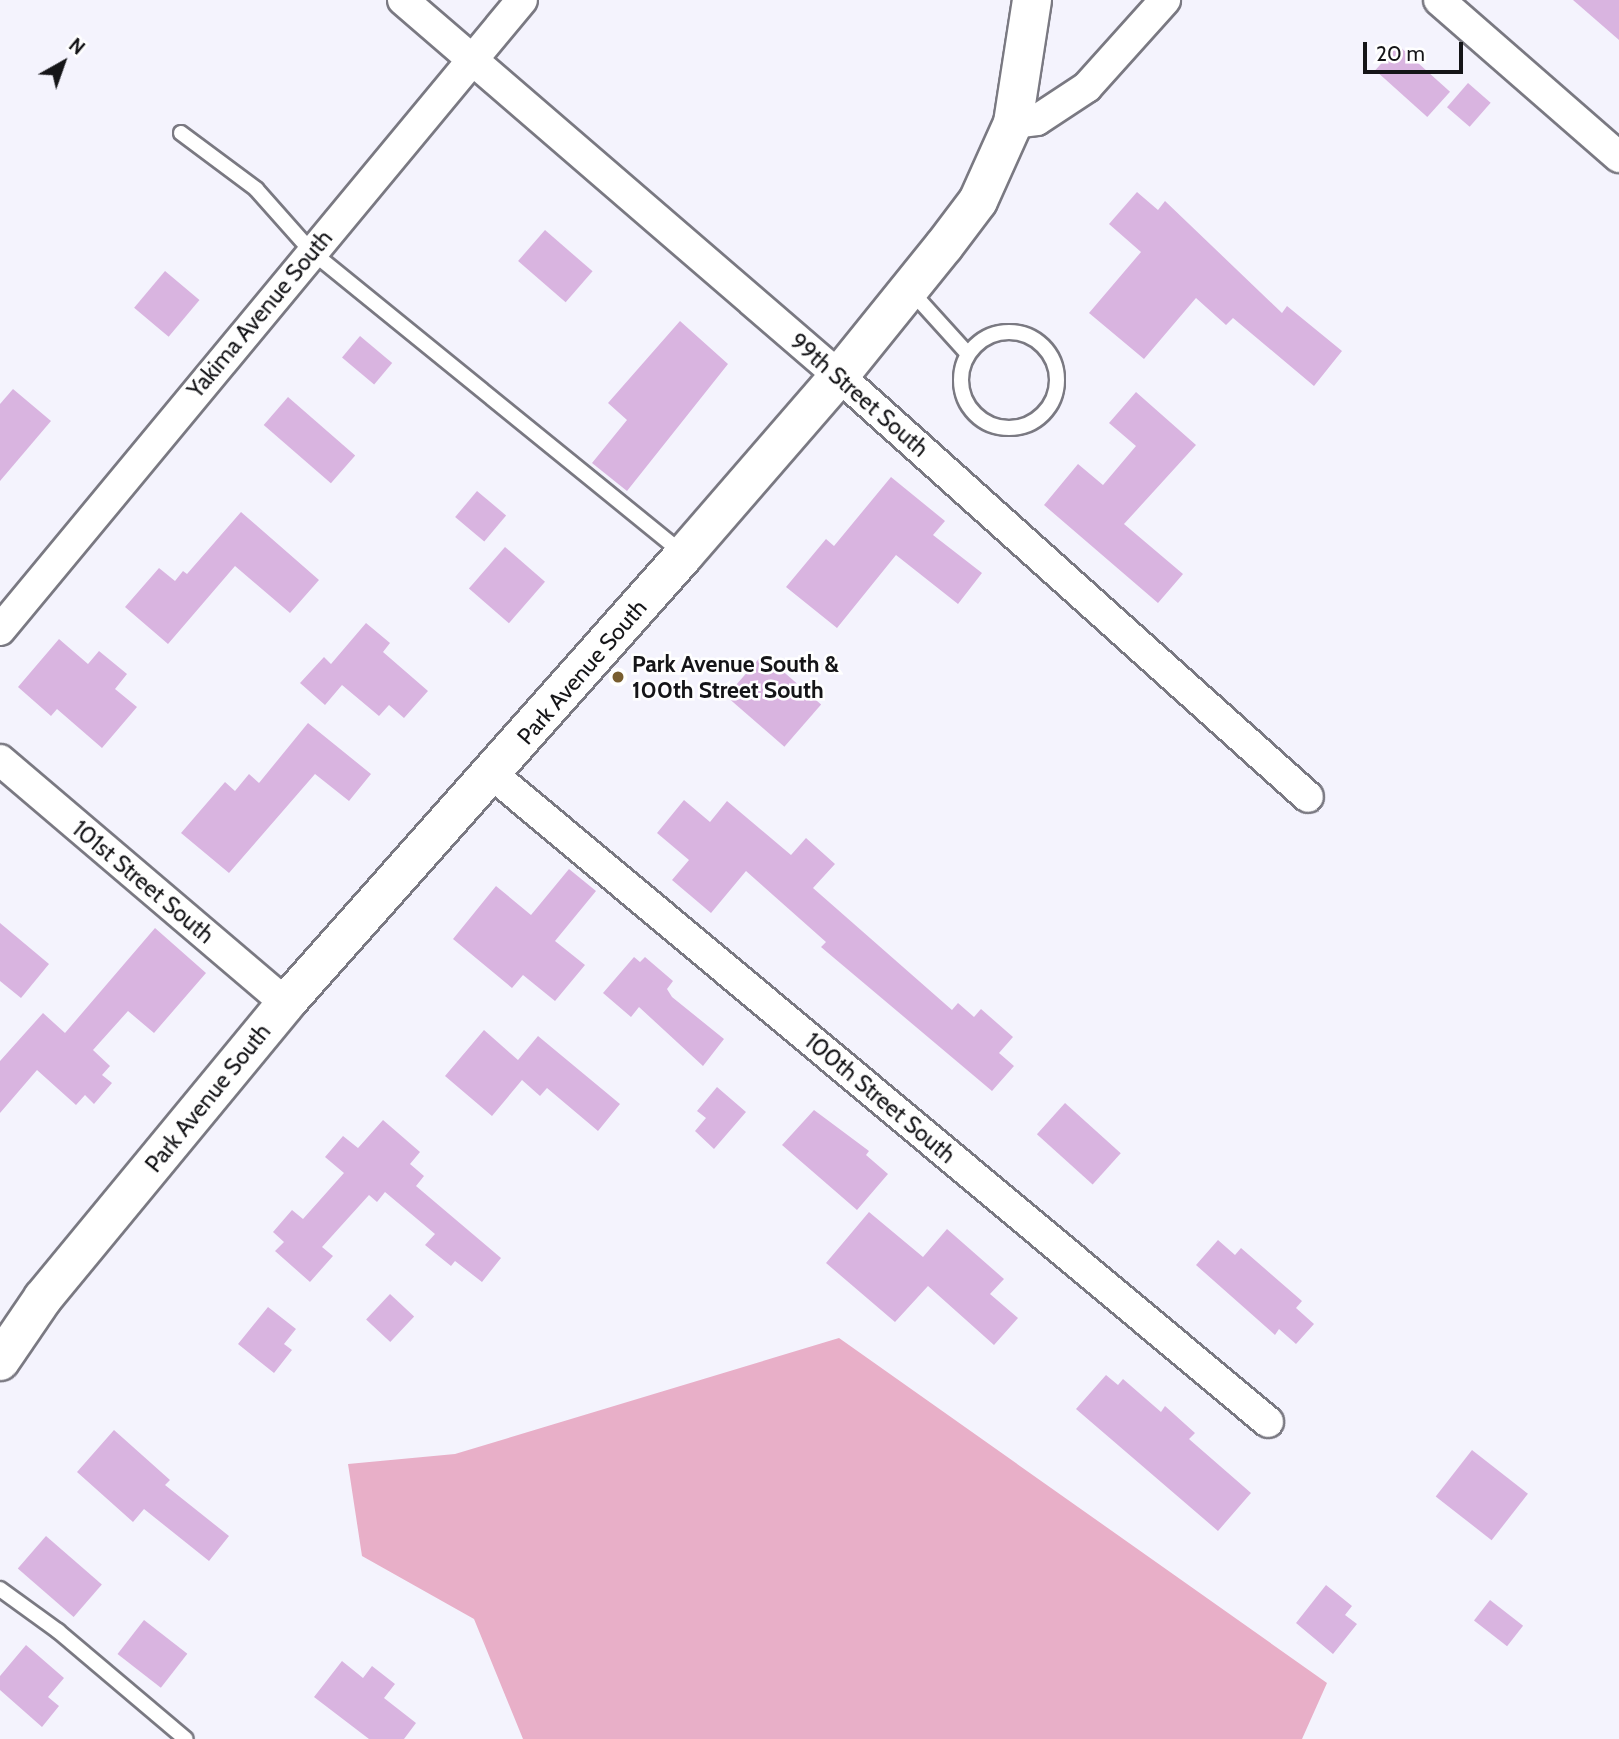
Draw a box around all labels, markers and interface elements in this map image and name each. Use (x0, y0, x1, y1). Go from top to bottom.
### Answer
north arrow (28, 28, 98, 98)
scale bar (1367, 28, 1467, 72)
text: N (64, 33, 89, 60)
text: 20 m (1376, 41, 1425, 66)
street label: Yakima Avenue South (182, 224, 338, 404)
street label: 99th Street South (784, 327, 934, 463)
street label: Park Avenue South (512, 594, 652, 750)
place label: Park Avenue South & 100th Street South (632, 650, 839, 704)
marker: Park Avenue South & 100th Street South (610, 669, 626, 685)
street label: 101st Street South (67, 815, 219, 949)
street label: Park Avenue South (140, 1018, 276, 1178)
street label: 100th Street South (799, 1027, 961, 1169)

